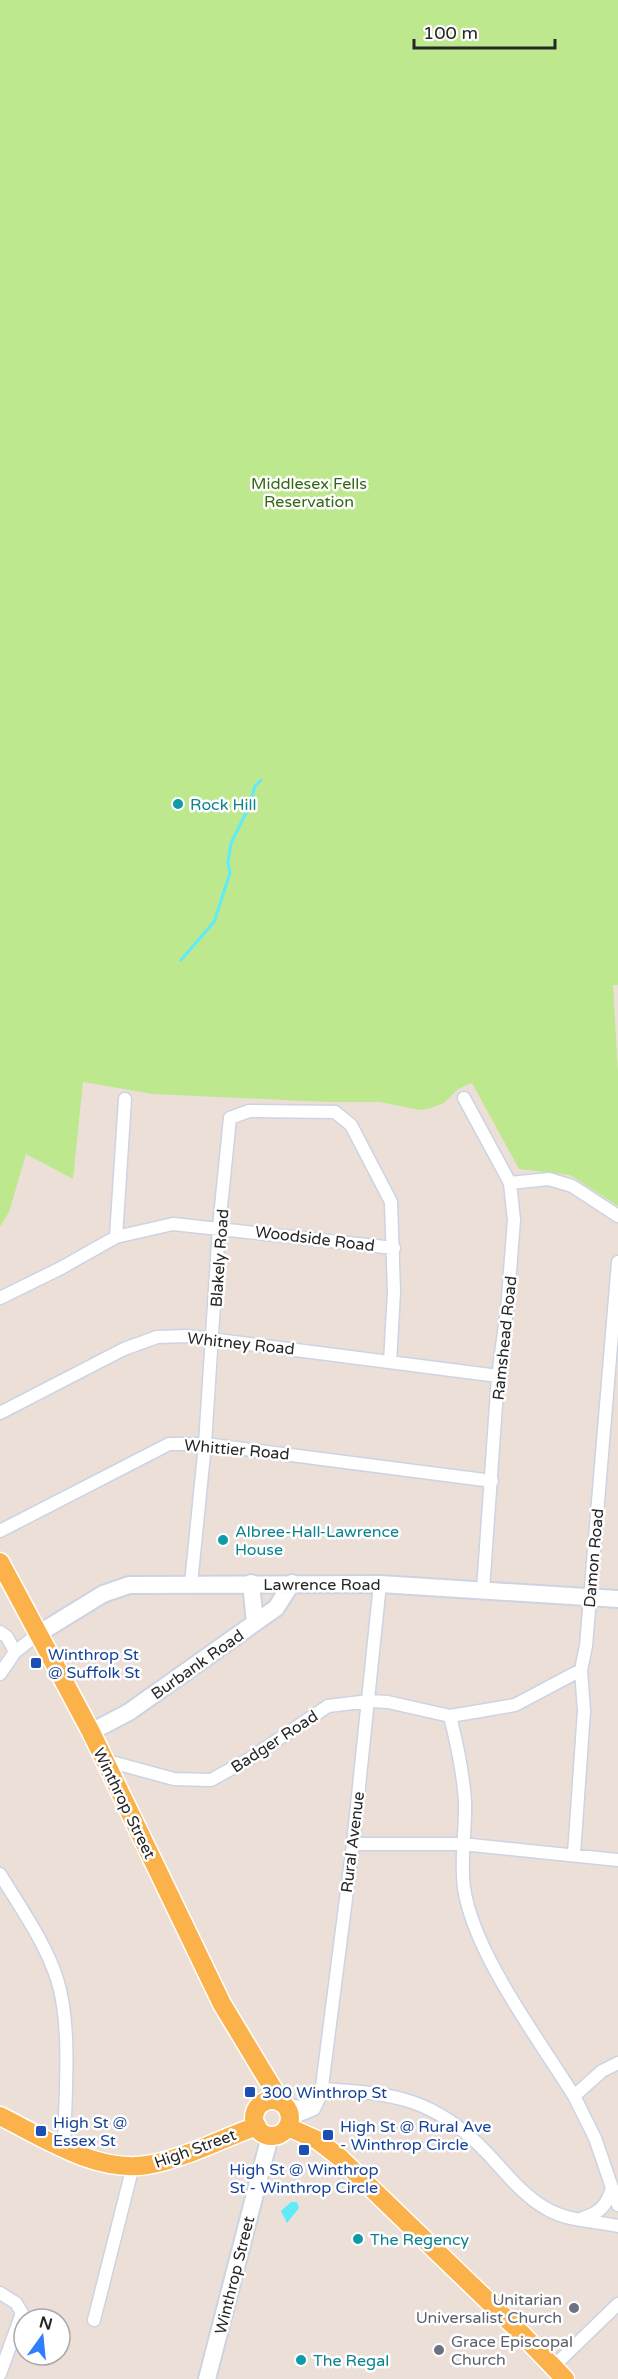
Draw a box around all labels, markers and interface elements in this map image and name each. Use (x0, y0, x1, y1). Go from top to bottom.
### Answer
scale bar (414, 12, 555, 50)
text: 100 m (423, 22, 478, 44)
park label: Middlesex Fells Reservation (251, 474, 367, 512)
place label: Rock Hill (190, 795, 256, 815)
marker: Rock Hill (171, 797, 185, 811)
street label: Blakely Road (207, 1208, 233, 1308)
street label: Woodside Road (254, 1222, 376, 1256)
street label: Ramshead Road (489, 1275, 521, 1401)
street label: Whitney Road (186, 1328, 295, 1360)
street label: Whittier Road (183, 1435, 290, 1465)
street label: Damon Road (580, 1508, 608, 1608)
place label: Albree-Hall-Lawrence House (235, 1522, 399, 1560)
marker: Albree-Hall-Lawrence House (216, 1533, 230, 1547)
street label: Lawrence Road (263, 1575, 381, 1595)
street label: Burbank Road (147, 1625, 248, 1704)
place label: Winthrop St @ Suffolk St (48, 1645, 140, 1683)
marker: Winthrop St @ Suffolk St (29, 1656, 43, 1670)
street label: Badger Road (227, 1706, 322, 1777)
street label: Winthrop Street (89, 1745, 160, 1862)
street label: Rural Avenue (337, 1790, 369, 1894)
place label: 300 Winthrop St (262, 2083, 387, 2103)
marker: 300 Winthrop St (243, 2085, 257, 2099)
place label: High St @ Essex St (53, 2113, 127, 2151)
place label: High St @ Rural Ave - Winthrop Circle (340, 2117, 491, 2155)
marker: High St @ Essex St (34, 2124, 48, 2138)
street label: High Street (152, 2125, 239, 2173)
marker: High St @ Rural Ave - Winthrop Circle (321, 2128, 335, 2142)
marker: High St @ Winthrop St - Winthrop Circle (297, 2143, 311, 2157)
place label: High St @ Winthrop St - Winthrop Circle (229, 2160, 379, 2198)
street label: Winthrop Street (211, 2214, 259, 2336)
place label: The Regency (370, 2230, 469, 2250)
marker: The Regency (351, 2232, 365, 2246)
place label: Unitarian Universalist Church (416, 2290, 562, 2328)
marker: Unitarian Universalist Church (567, 2301, 581, 2315)
north arrow (12, 2307, 72, 2367)
text: N (37, 2312, 54, 2335)
place label: Grace Episcopal Church (451, 2332, 573, 2370)
marker: Grace Episcopal Church (432, 2343, 446, 2357)
place label: The Regal (313, 2351, 389, 2371)
marker: The Regal (294, 2353, 308, 2367)

